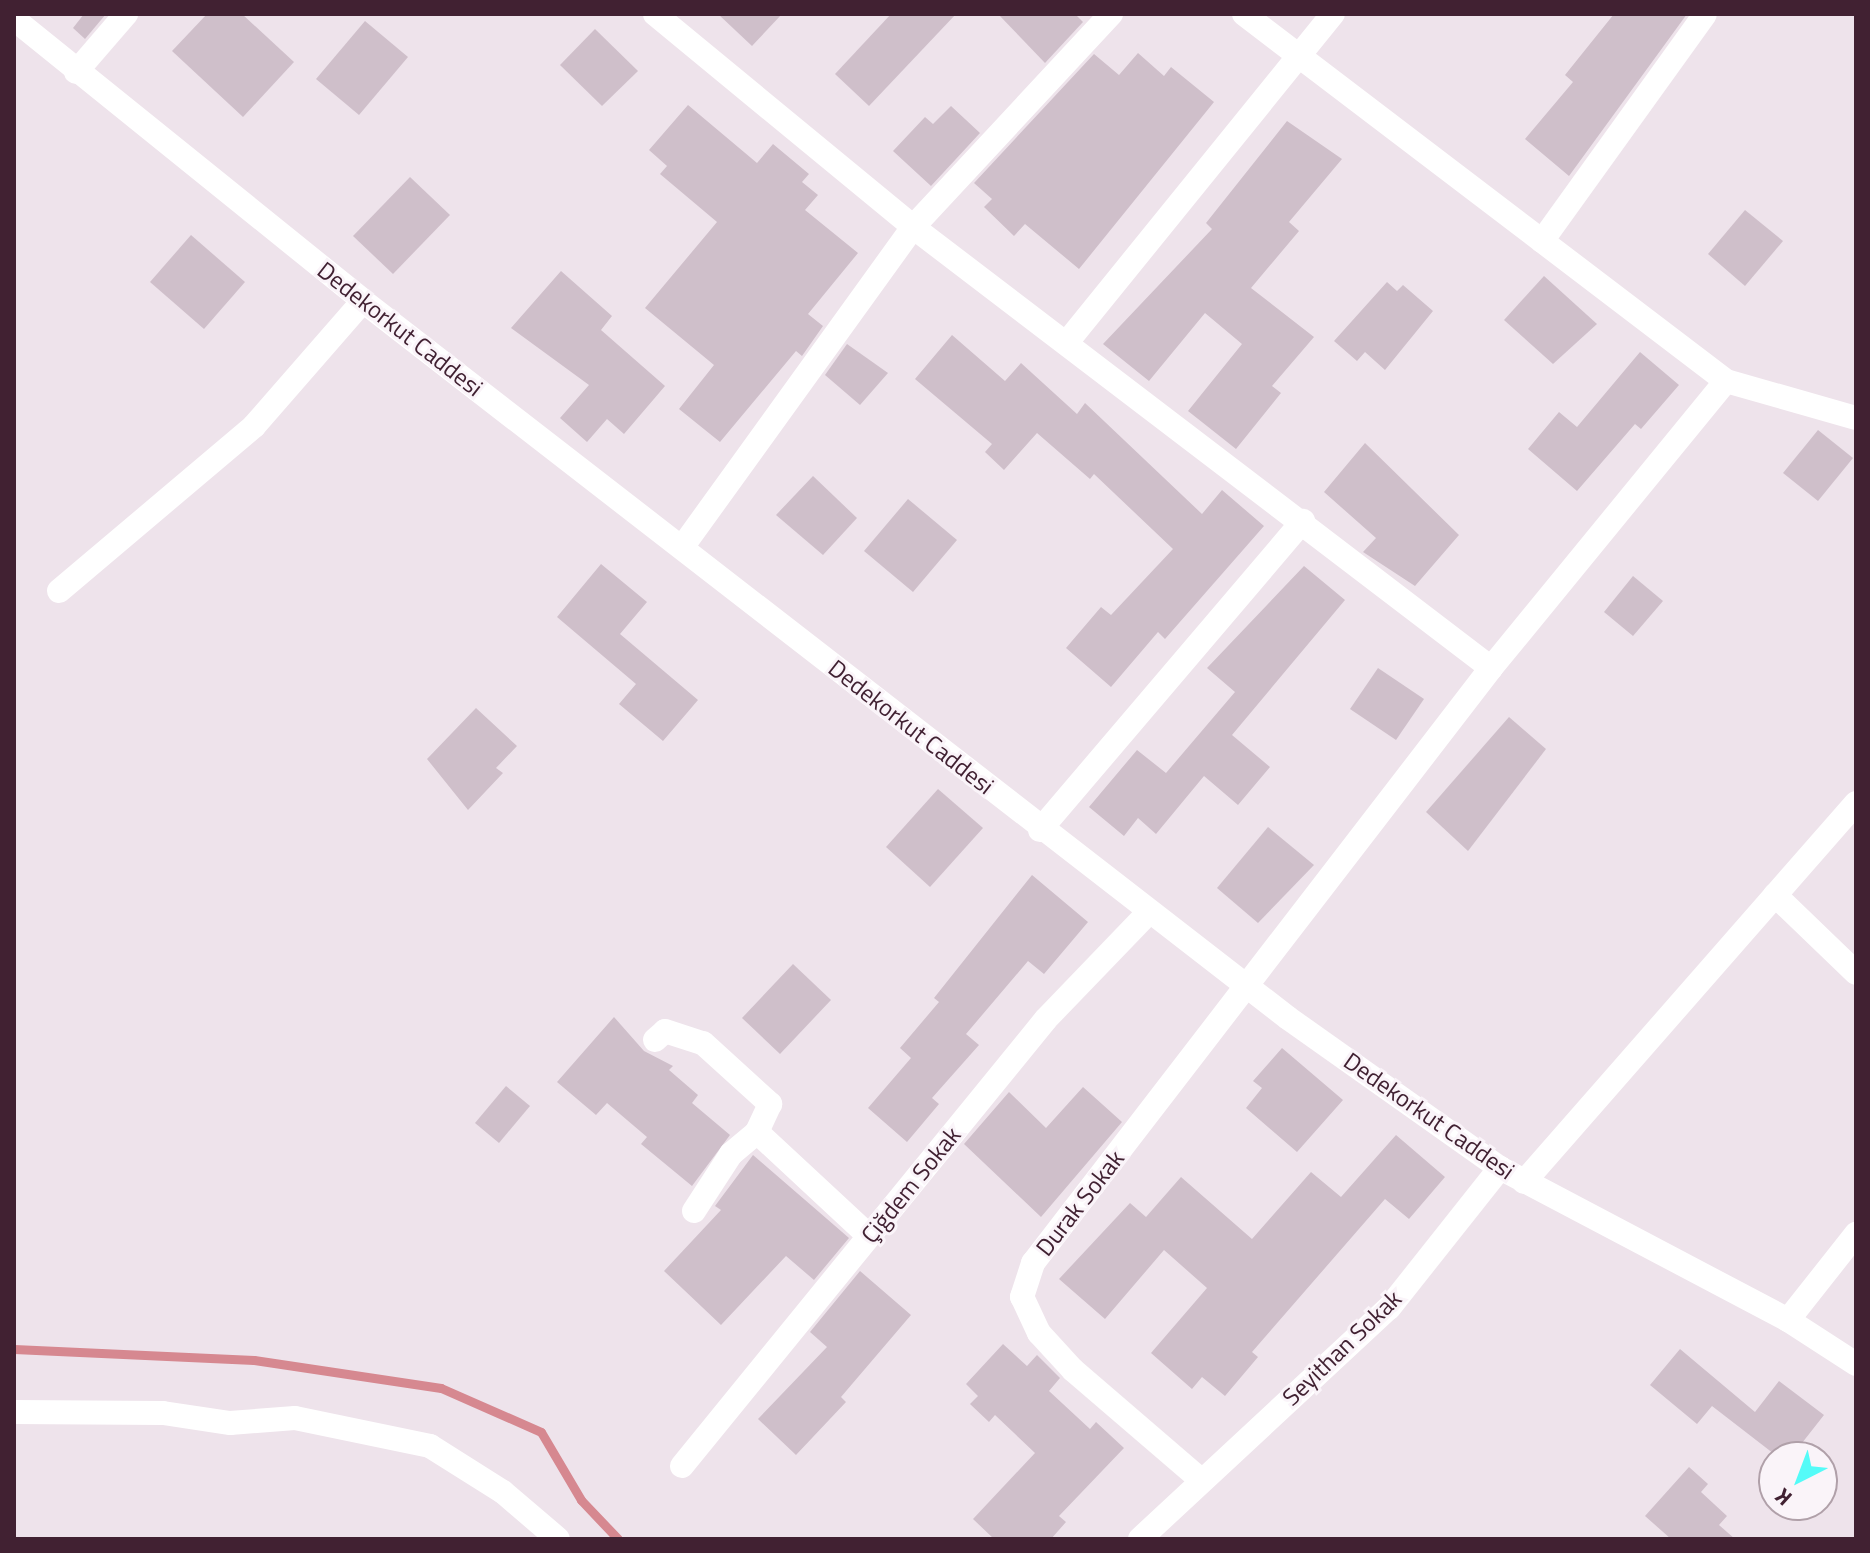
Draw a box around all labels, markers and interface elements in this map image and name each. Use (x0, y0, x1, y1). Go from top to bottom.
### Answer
street label: Dedekorkut Caddesi (312, 256, 488, 402)
street label: Dedekorkut Caddesi (823, 654, 999, 800)
street label: Dedekorkut Caddesi (1338, 1046, 1520, 1186)
street label: Çiğdem Sokak (855, 1121, 967, 1249)
street label: Durak Sokak (1030, 1145, 1130, 1261)
street label: Seyithan Sokak (1277, 1284, 1407, 1412)
north arrow (1758, 1441, 1838, 1521)
text: K (1767, 1480, 1800, 1514)

